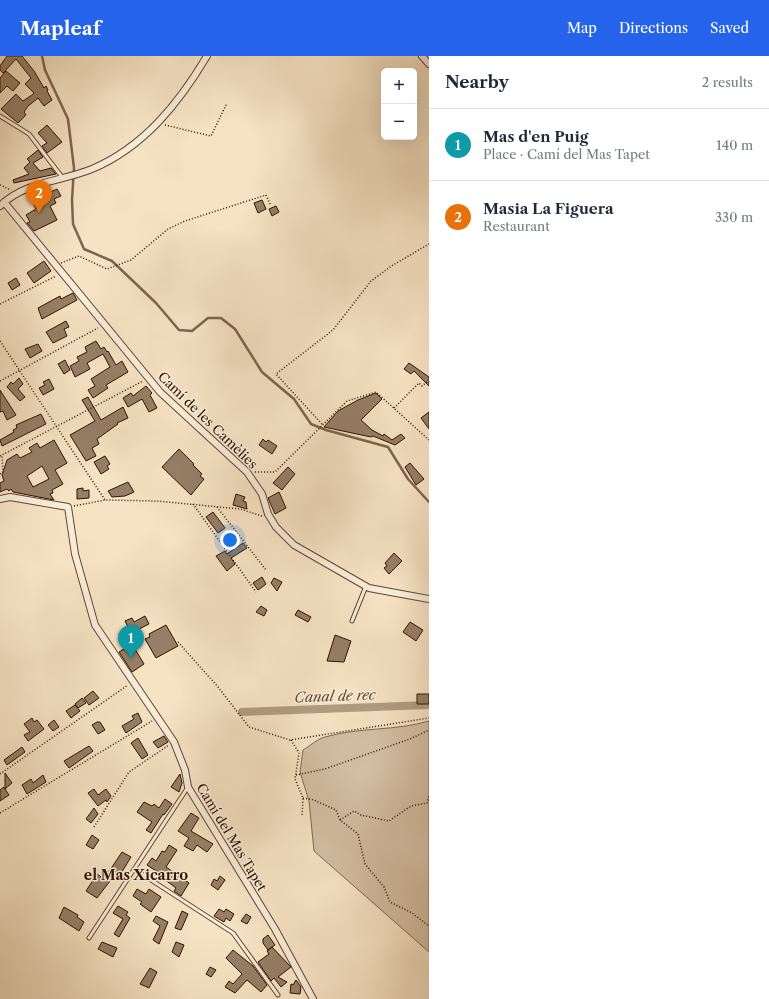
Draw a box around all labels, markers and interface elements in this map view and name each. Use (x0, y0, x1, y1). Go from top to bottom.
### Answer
text: Mapleaf (20, 17, 101, 40)
text: Map (567, 19, 597, 37)
text: Directions (619, 19, 688, 37)
text: Saved (710, 19, 749, 37)
map controls (381, 68, 417, 140)
button: + (381, 68, 417, 104)
text: Nearby (445, 72, 509, 92)
text: 2 results (702, 74, 753, 90)
button: − (381, 104, 417, 140)
text: Mas d'en Puig (483, 127, 589, 146)
text: 1 (455, 137, 461, 153)
text: 140 m (716, 137, 753, 153)
text: Place · Camí del Mas Tapet (483, 146, 650, 162)
pin: 2 (26, 180, 52, 213)
text: Masia La Figuera (483, 199, 614, 218)
text: 2 (454, 209, 462, 225)
text: 330 m (715, 209, 753, 225)
text: Restaurant (483, 218, 550, 234)
street label: Camí de les Camèlies (155, 368, 261, 472)
your location (220, 530, 240, 550)
pin: 1 (118, 625, 144, 658)
water label: Canal de rec (294, 686, 377, 706)
street label: Camí del Mas Tapet (194, 780, 271, 894)
district label: el Mas Xicarro (84, 866, 188, 884)

